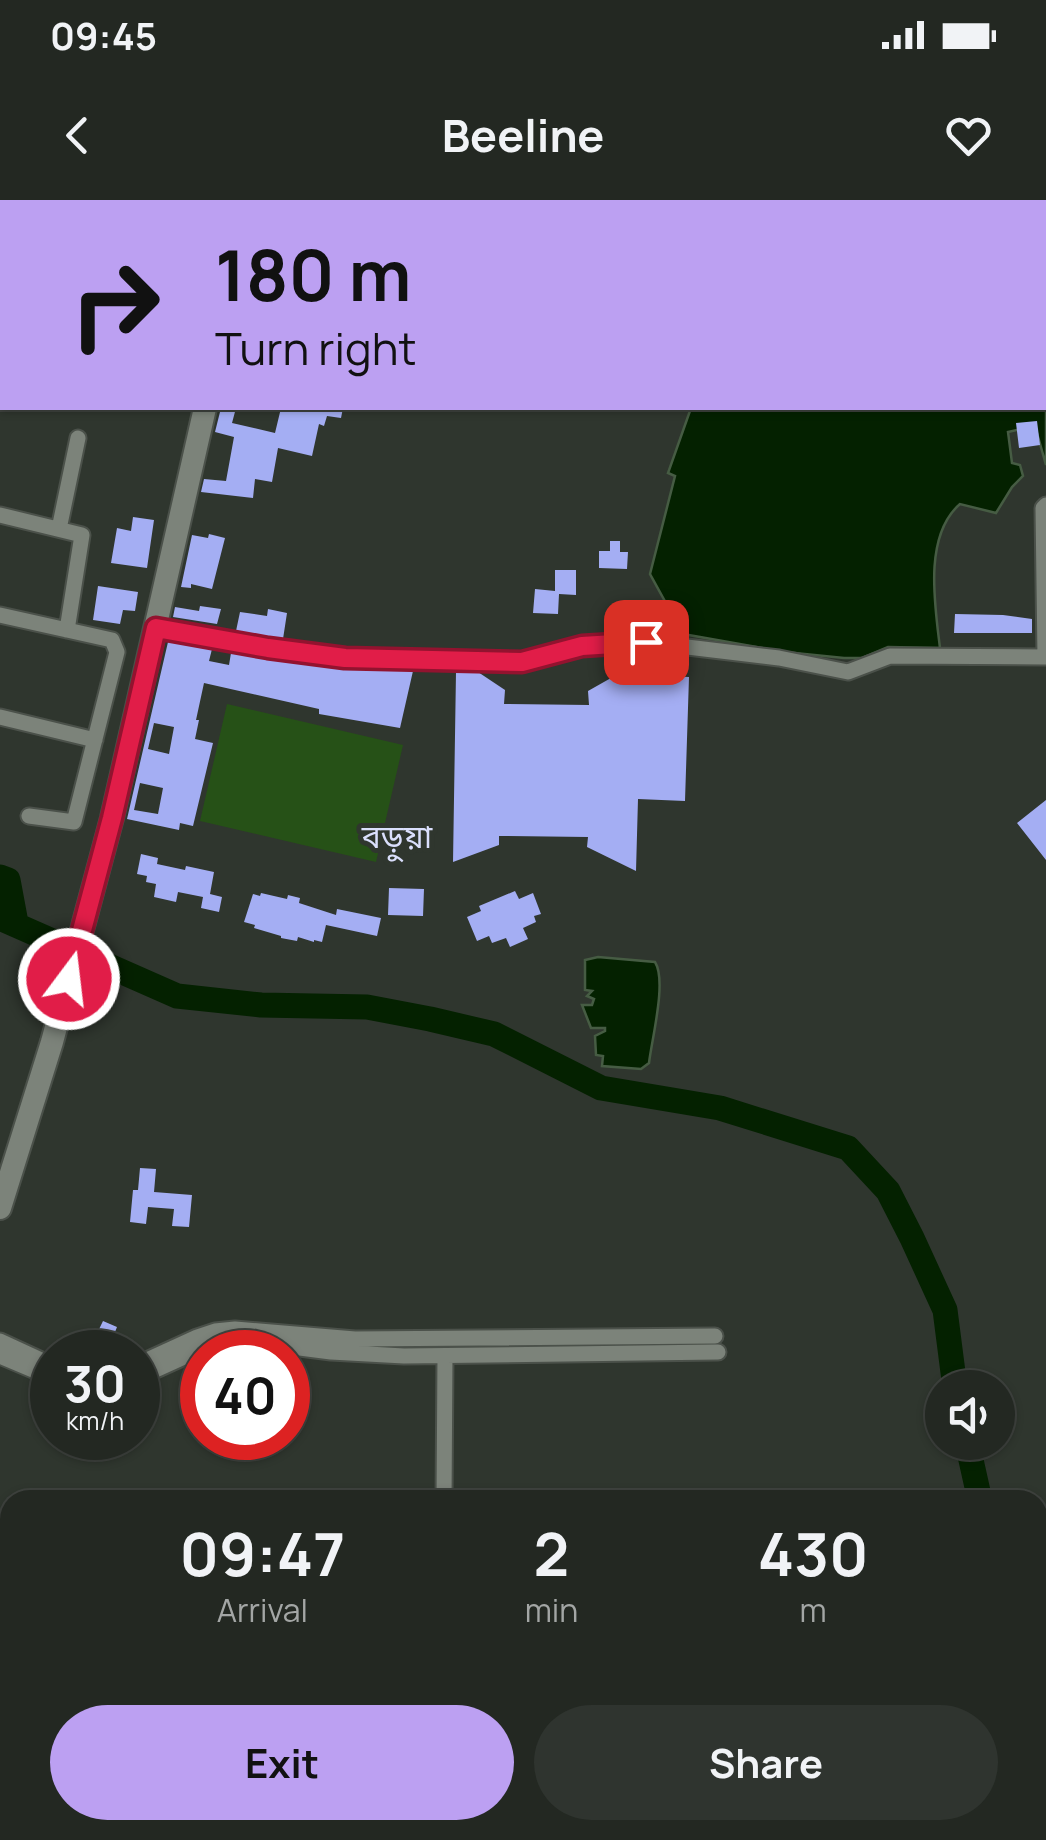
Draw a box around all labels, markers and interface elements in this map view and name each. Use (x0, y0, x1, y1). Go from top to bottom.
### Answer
text: 09:45 (50, 9, 157, 61)
text: Beeline (442, 104, 604, 166)
icon: back (50, 108, 105, 163)
icon: heart (941, 108, 996, 163)
text: 180 m (215, 226, 412, 322)
icon: right (50, 240, 180, 370)
text: Turn right (215, 317, 416, 379)
pin (604, 600, 689, 685)
icon: arrive (619, 615, 674, 670)
district label: বড়ুয়া (361, 814, 433, 863)
position arrow (17, 927, 121, 1031)
speed limit sign: 40 (180, 1330, 310, 1460)
text: 30 (64, 1349, 126, 1417)
map controls (925, 1370, 1015, 1460)
button: sound (925, 1370, 1015, 1460)
text: km/h (66, 1403, 124, 1438)
text: 09:47 (179, 1512, 345, 1594)
text: 2 (534, 1512, 569, 1594)
text: 430 (758, 1512, 869, 1594)
text: Arrival (217, 1588, 308, 1632)
text: min (525, 1588, 578, 1632)
text: m (800, 1588, 827, 1632)
button: Exit (50, 1705, 514, 1820)
button: Share (534, 1705, 998, 1820)

